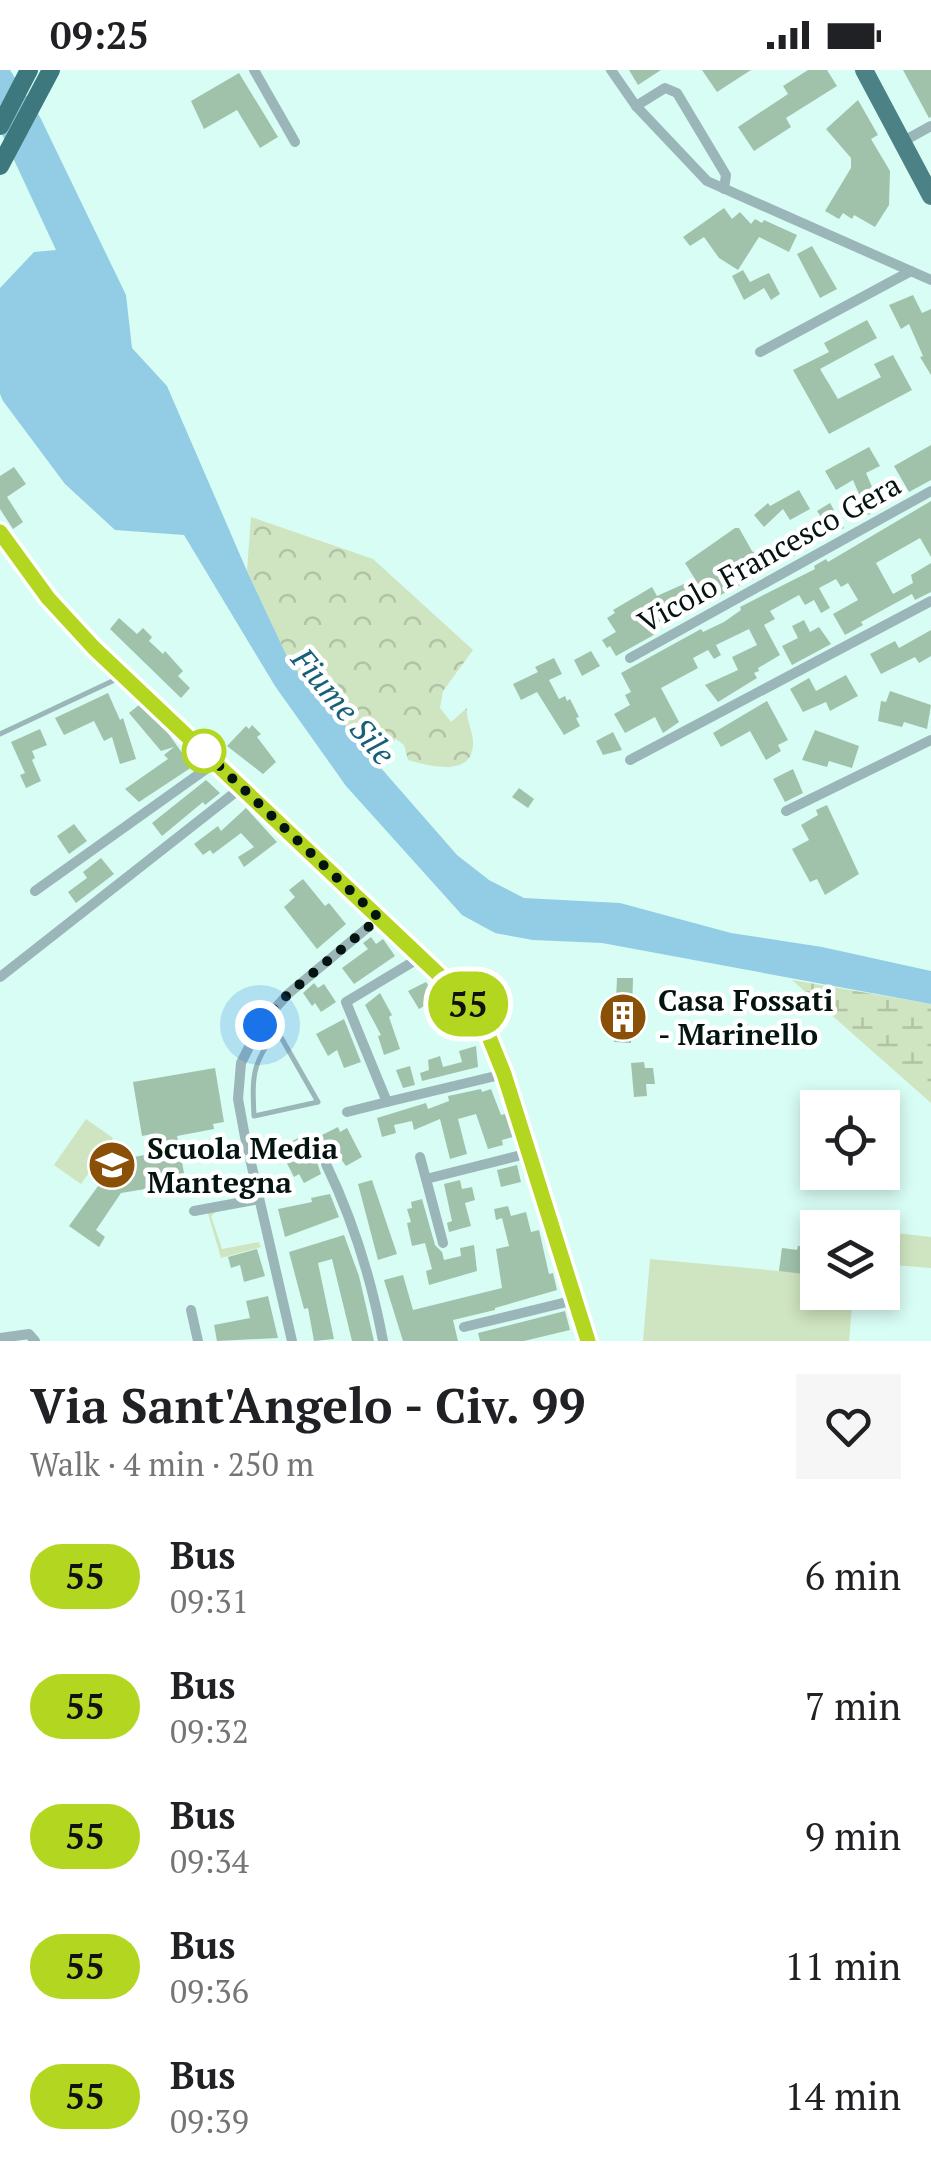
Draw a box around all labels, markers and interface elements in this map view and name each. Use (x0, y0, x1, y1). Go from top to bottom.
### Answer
text: 09:25 (50, 10, 149, 60)
street label: Vicolo Francesco Gera (630, 464, 908, 642)
water label: Fiume Sile (282, 638, 405, 773)
unlabelled marker (183, 730, 225, 772)
line badge: 55 (423, 972, 513, 1036)
place label: Casa Fossati - Marinello (658, 980, 834, 1054)
text: 55 (448, 981, 488, 1027)
building icon: Casa Fossati - Marinello (597, 991, 649, 1043)
your location (235, 1000, 285, 1050)
map controls (800, 1090, 900, 1310)
button: locate (800, 1090, 900, 1190)
place label: Scuola Media Mantegna (147, 1128, 338, 1202)
school or university icon: Scuola Media Mantegna (86, 1139, 138, 1191)
button: layers (800, 1210, 900, 1310)
text: Via Sant'Angelo - Civ. 99 (30, 1373, 586, 1437)
button: heart (796, 1374, 901, 1479)
text: Walk · 4 min · 250 m (30, 1443, 314, 1485)
text: Bus (170, 1530, 235, 1580)
text: 6 min (805, 1551, 901, 1601)
text: 55 (65, 1553, 105, 1599)
text: 09:31 (170, 1580, 249, 1622)
text: Bus (170, 1660, 235, 1710)
text: 7 min (805, 1681, 901, 1731)
text: 55 (65, 1683, 105, 1729)
text: 09:32 (170, 1710, 249, 1752)
text: Bus (170, 1790, 235, 1840)
text: 9 min (805, 1811, 901, 1861)
text: 55 (65, 1813, 105, 1859)
text: 09:34 (170, 1840, 249, 1882)
text: Bus (170, 1920, 235, 1970)
text: 11 min (784, 1941, 901, 1991)
text: 55 (65, 1943, 105, 1989)
text: 09:36 (170, 1970, 249, 2012)
text: Bus (170, 2050, 235, 2100)
text: 14 min (784, 2071, 901, 2121)
text: 55 (65, 2073, 105, 2119)
text: 09:39 (170, 2100, 249, 2142)

